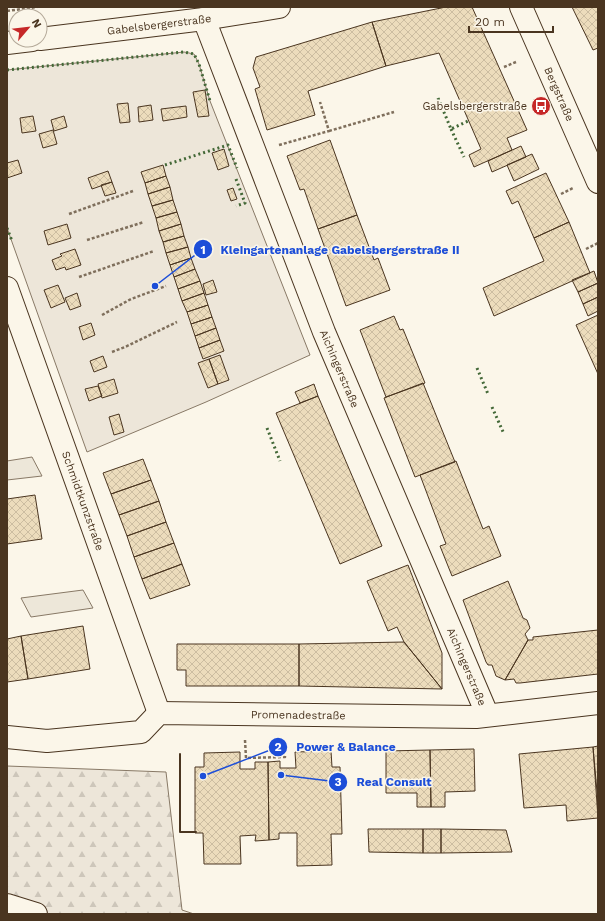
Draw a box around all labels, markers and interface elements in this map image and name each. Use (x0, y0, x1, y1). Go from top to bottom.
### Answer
north arrow (8, 8, 48, 48)
scale bar (469, 8, 553, 34)
street label: Gabelsbergerstraße (106, 12, 212, 38)
text: 20 m (475, 15, 505, 29)
text: N (29, 17, 44, 30)
street label: Bergstraße (541, 65, 576, 123)
bus stop icon: Gabelsbergerstraße (530, 95, 552, 117)
place label: Gabelsbergerstraße (422, 100, 527, 113)
callout: Kleingartenanlage Gabelsbergerstraße II (193, 237, 468, 261)
text: 1 (200, 243, 206, 257)
text: Kleingartenanlage Gabelsbergerstraße II (220, 243, 460, 257)
street label: Aichingerstraße (317, 328, 362, 410)
street label: Schmidtkunzstraße (59, 449, 106, 553)
street label: Aichingerstraße (444, 626, 489, 708)
street label: Promenadestraße (251, 708, 346, 722)
callout: Power & Balance (268, 735, 404, 759)
text: 2 (274, 740, 282, 754)
text: Power & Balance (296, 740, 396, 754)
callout: Real Consult (328, 770, 439, 794)
text: 3 (334, 775, 342, 789)
text: Real Consult (357, 775, 432, 789)

